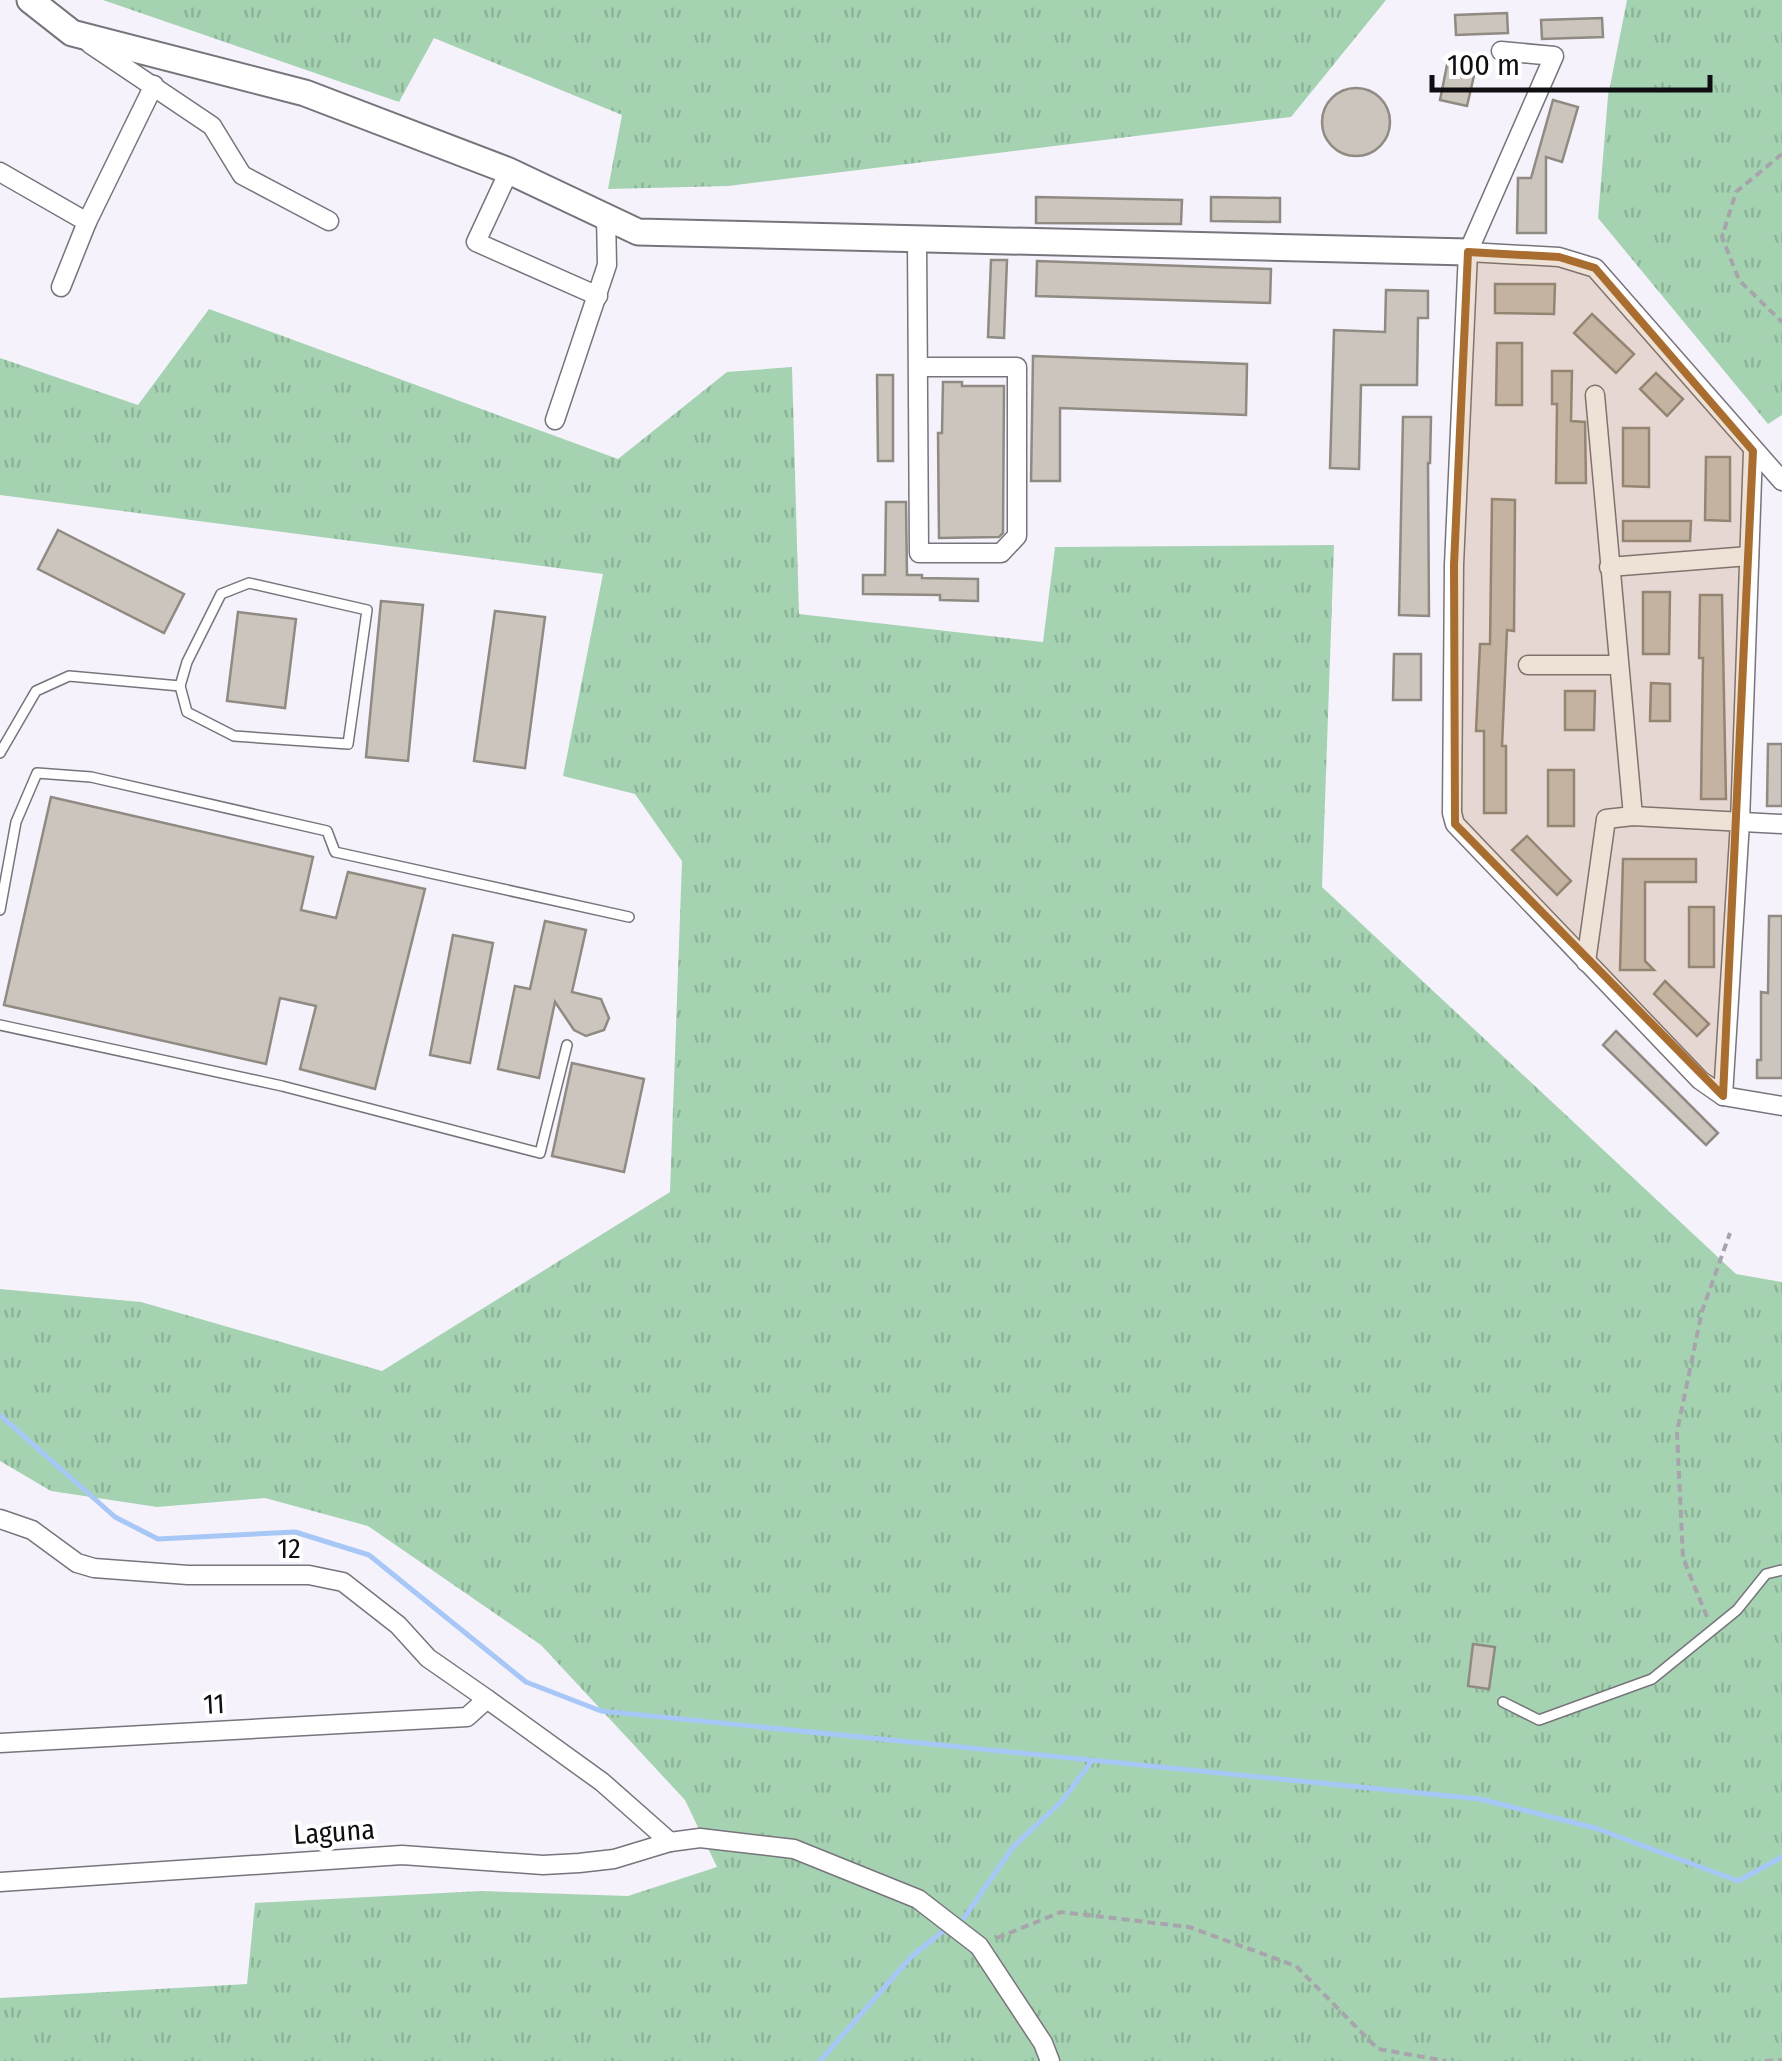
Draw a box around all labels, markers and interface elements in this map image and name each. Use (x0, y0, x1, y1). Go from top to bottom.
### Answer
scale bar (1432, 30, 1710, 92)
text: 100 m (1447, 47, 1520, 83)
street label: 12 (277, 1532, 301, 1565)
street label: 11 (202, 1687, 226, 1721)
street label: Laguna (292, 1813, 376, 1851)

